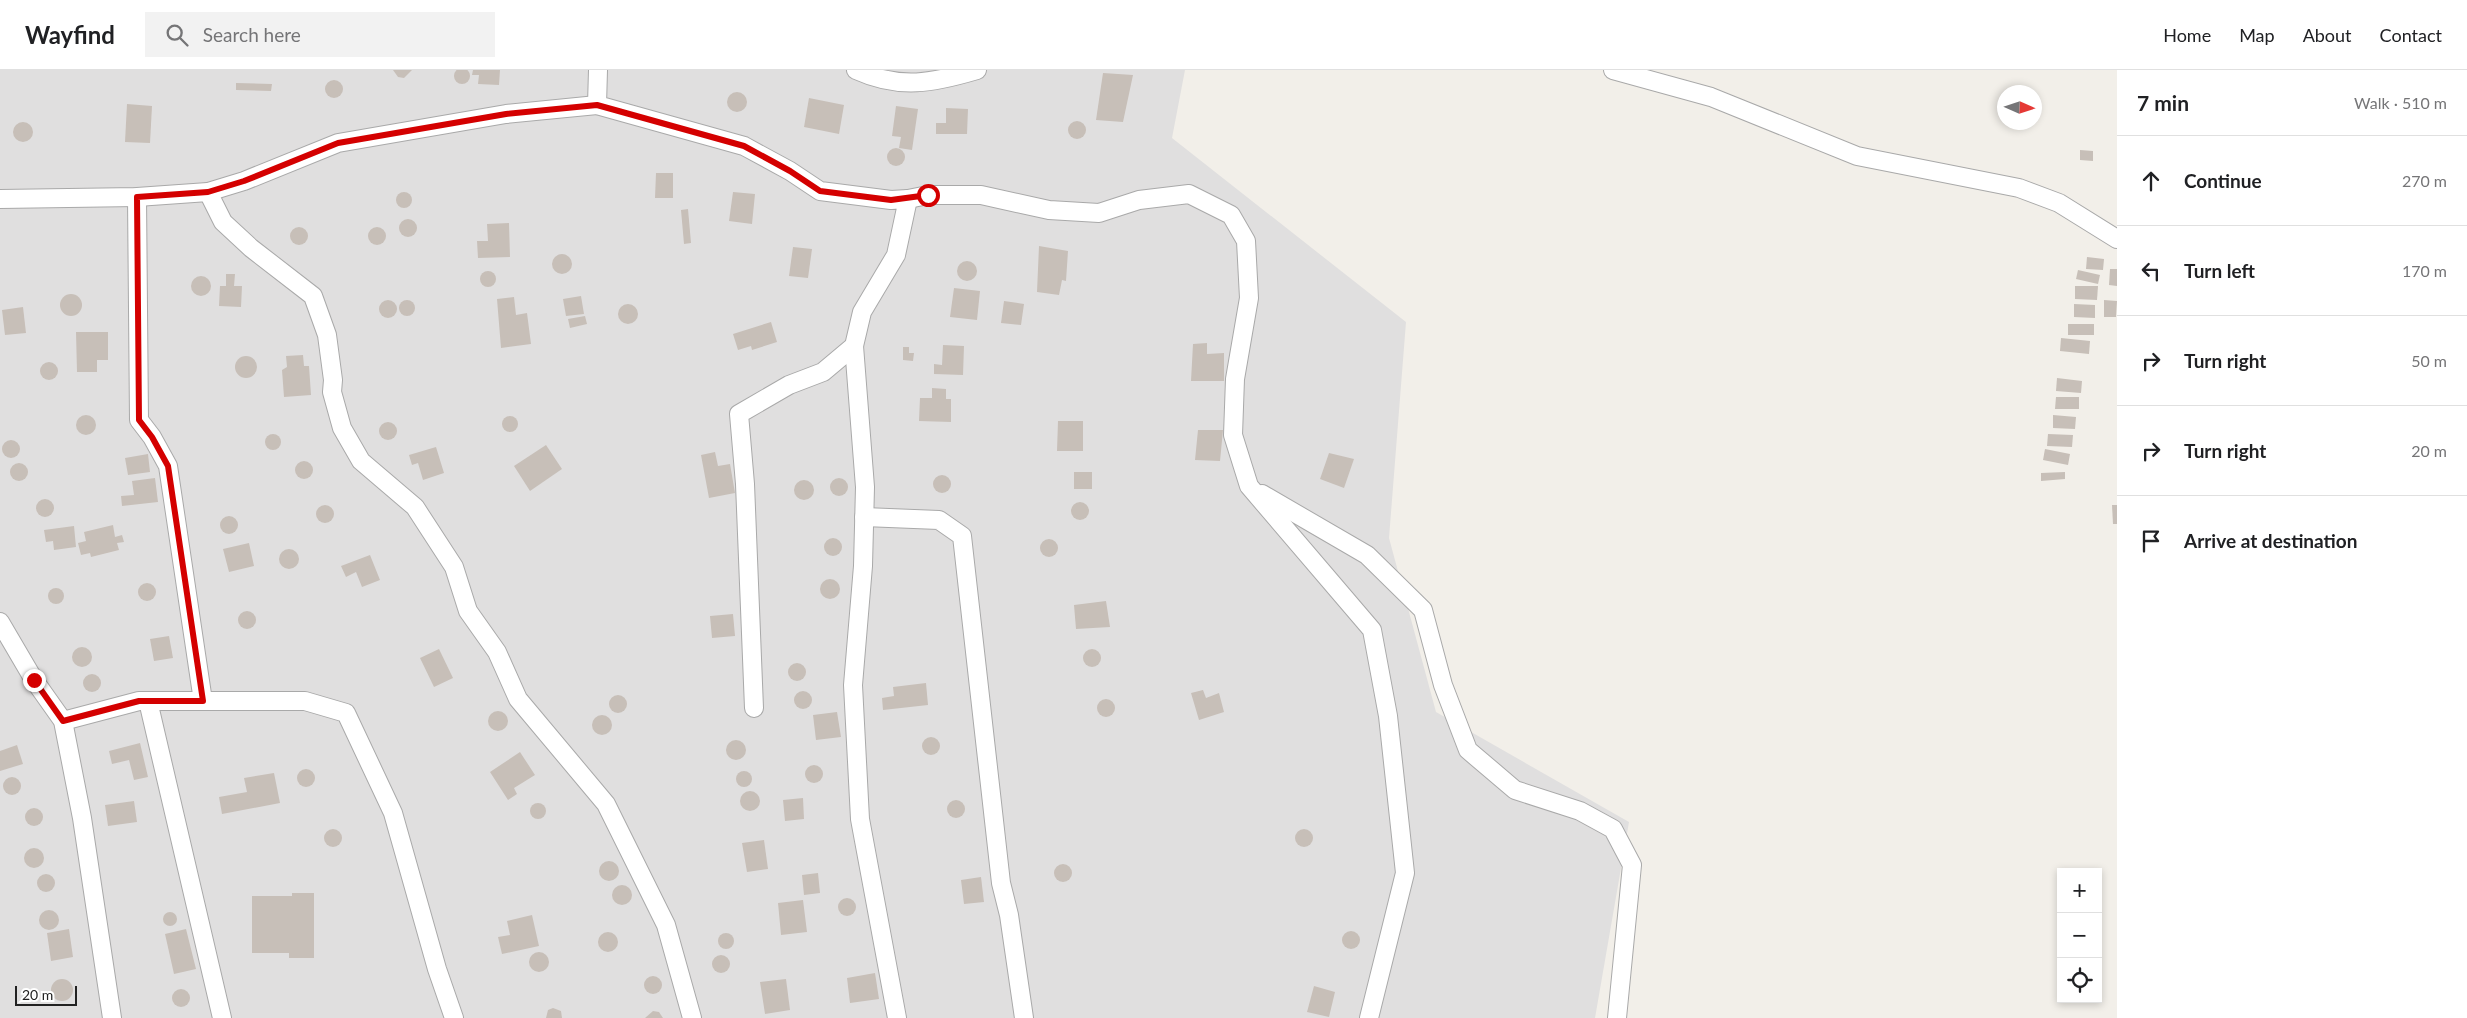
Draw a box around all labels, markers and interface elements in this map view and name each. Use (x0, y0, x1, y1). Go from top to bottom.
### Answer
search box (145, 12, 495, 57)
text: Wayfind (25, 20, 115, 49)
icon: search (163, 21, 191, 49)
text: Search here (203, 23, 301, 46)
text: Home (2163, 24, 2211, 46)
text: Map (2239, 24, 2275, 46)
text: About (2303, 24, 2352, 46)
text: Contact (2380, 24, 2442, 46)
north arrow (1997, 85, 2042, 130)
text: 7 min (2137, 90, 2189, 115)
text: Walk · 510 m (2354, 93, 2447, 112)
icon: ahead (2137, 167, 2165, 195)
text: Continue (2184, 169, 2262, 192)
text: 270 m (2402, 171, 2447, 190)
route start (917, 184, 940, 207)
icon: left (2137, 257, 2165, 285)
text: Turn left (2184, 259, 2255, 282)
text: 170 m (2402, 261, 2447, 280)
icon: right (2137, 347, 2165, 375)
text: Turn right (2184, 349, 2266, 372)
text: 50 m (2411, 351, 2447, 370)
icon: right (2137, 437, 2165, 465)
text: Turn right (2184, 439, 2266, 462)
text: 20 m (2411, 441, 2447, 460)
icon: arrive (2137, 527, 2165, 555)
text: Arrive at destination (2184, 529, 2357, 552)
route end (23, 669, 46, 692)
map controls (2057, 868, 2102, 1003)
button: + (2057, 868, 2102, 913)
button: − (2057, 913, 2102, 958)
button: locate (2057, 958, 2102, 1003)
scale bar (15, 983, 78, 1006)
text: 20 m (22, 986, 53, 1003)

